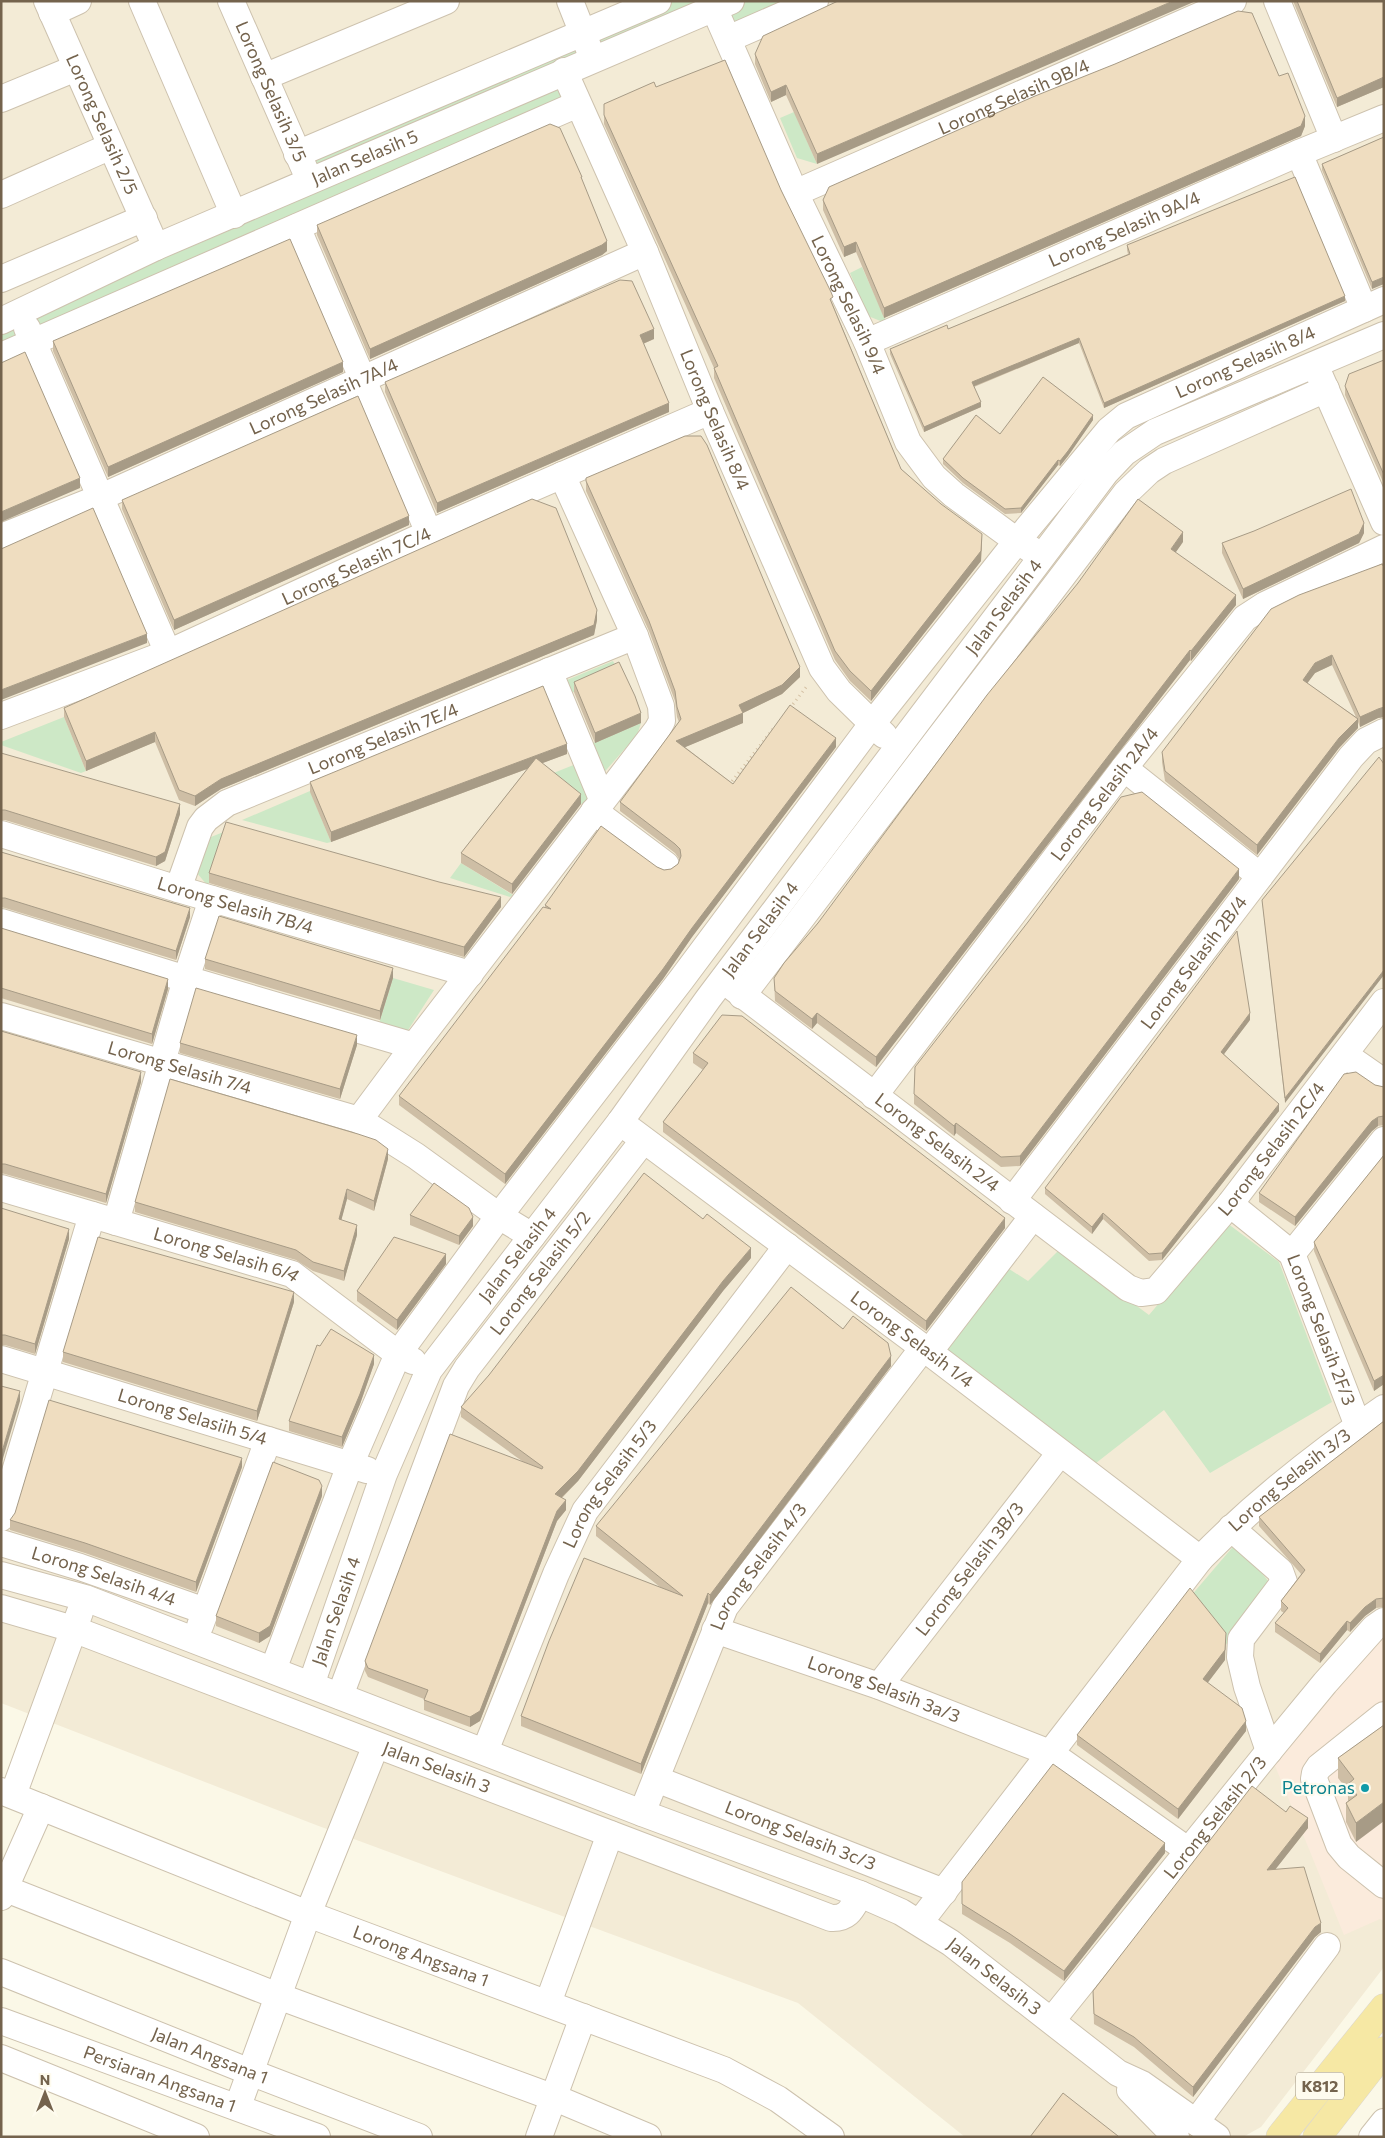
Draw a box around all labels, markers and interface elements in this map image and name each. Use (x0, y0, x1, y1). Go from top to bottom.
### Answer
street label: Lorong Selasih 3/5 (231, 18, 312, 165)
street label: Lorong Selasih 2/5 (62, 50, 143, 198)
street label: Lorong Selasih 9B/4 (934, 53, 1093, 139)
street label: Jalan Selasih 5 (308, 124, 421, 189)
street label: Lorong Selasih 9A/4 (1045, 186, 1203, 271)
street label: Lorong Selasih 9/4 (807, 231, 891, 377)
street label: Lorong Selasih 8/4 (1172, 320, 1319, 402)
street label: Lorong Selasih 8/4 (676, 346, 755, 493)
street label: Lorong Selasih 7A/4 (246, 353, 401, 439)
street label: Lorong Selasih 7C/4 (278, 521, 435, 609)
street label: Jalan Selasih 4 (960, 554, 1046, 659)
street label: Lorong Selasih 7E/4 (304, 697, 462, 779)
street label: Lorong Selasih 2A/4 (1045, 722, 1163, 865)
street label: Lorong Selasih 7B/4 (155, 871, 316, 938)
street label: Jalan Selasih 4 (717, 877, 803, 981)
street label: Lorong Selasih 2B/4 (1135, 891, 1251, 1033)
street label: Lorong Selasih 7/4 (105, 1036, 254, 1098)
street label: Lorong Selasih 2C/4 (1213, 1077, 1329, 1220)
street label: Lorong Selasih 2/4 (871, 1088, 1004, 1196)
street label: Jalan Selasih 4 (473, 1202, 561, 1306)
street label: Lorong Selasih 5/2 (485, 1206, 595, 1339)
street label: Lorong Selasih 6/4 (151, 1222, 305, 1286)
street label: Lorong Selasih 2F/3 (1283, 1251, 1361, 1408)
street label: Lorong Selasih 1/4 (847, 1285, 978, 1392)
street label: Lorong Selasiih 5/4 (115, 1383, 270, 1449)
street label: Lorong Selasih 5/3 (558, 1415, 661, 1551)
street label: Lorong Selasih 3/3 (1223, 1423, 1354, 1536)
street label: Lorong Selasih 3B/3 (910, 1497, 1028, 1640)
street label: Lorong Selasih 4/3 (705, 1498, 811, 1633)
street label: Lorong Selasih 4/4 (29, 1541, 179, 1610)
street label: Jalan Selasih 4 (307, 1553, 365, 1668)
street label: Lorong Selasih 3a/3 (805, 1650, 964, 1727)
street label: Jalan Selasih 3 (380, 1736, 494, 1797)
street label: Lorong Selasih 2/3 (1158, 1751, 1271, 1883)
place label: Petronas (1282, 1776, 1355, 1798)
marker: Petronas (1359, 1782, 1371, 1794)
street label: Lorong Selasih 3c/3 (722, 1795, 879, 1874)
street label: Lorong Angsana 1 (350, 1920, 492, 1991)
street label: Jalan Selasih 3 (943, 1932, 1046, 2019)
street label: Jalan Angsana 1 (149, 2022, 271, 2088)
street label: Persiaran Angsana 1 (81, 2040, 239, 2116)
north arrow (20, 2068, 70, 2118)
text: N (40, 2071, 50, 2088)
road number: K812 (1296, 2072, 1344, 2100)

